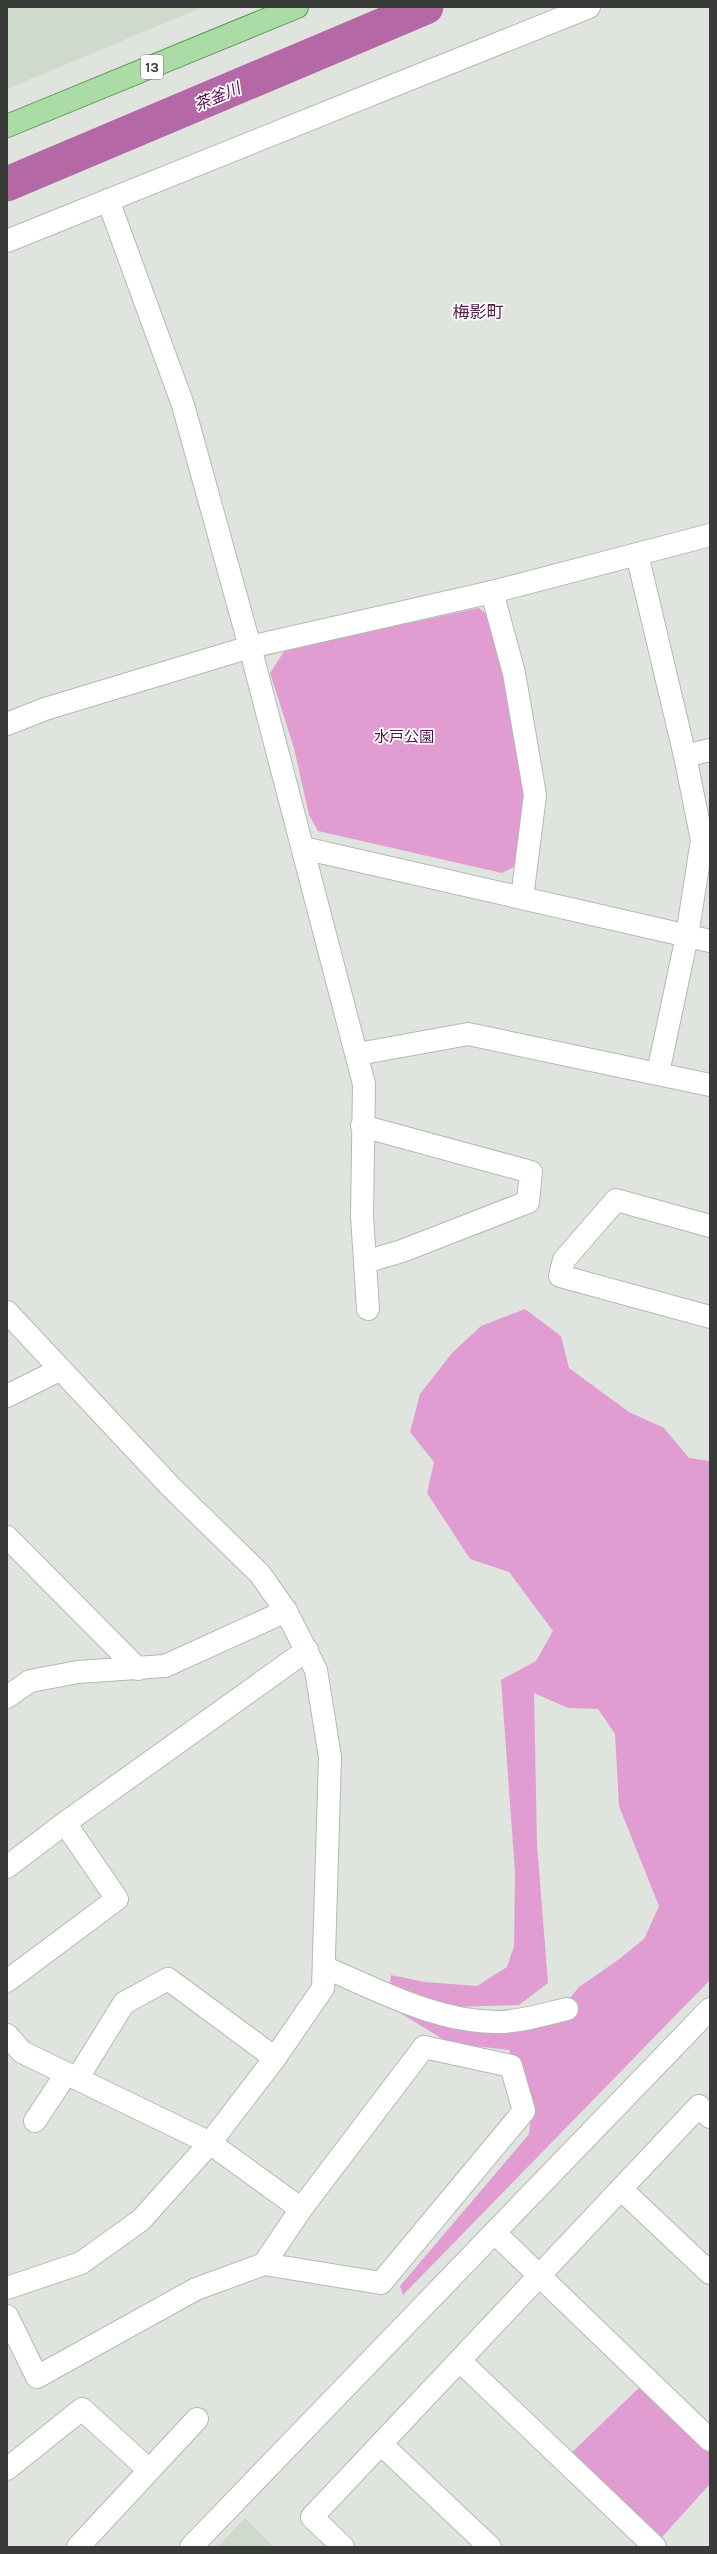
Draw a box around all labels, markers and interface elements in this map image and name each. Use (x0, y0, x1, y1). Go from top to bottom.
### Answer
road number: 13 (141, 55, 163, 79)
water label: 茶釜川 (191, 78, 245, 115)
district label: 梅影町 (453, 302, 504, 322)
park label: 水戸公園 (374, 728, 434, 746)

